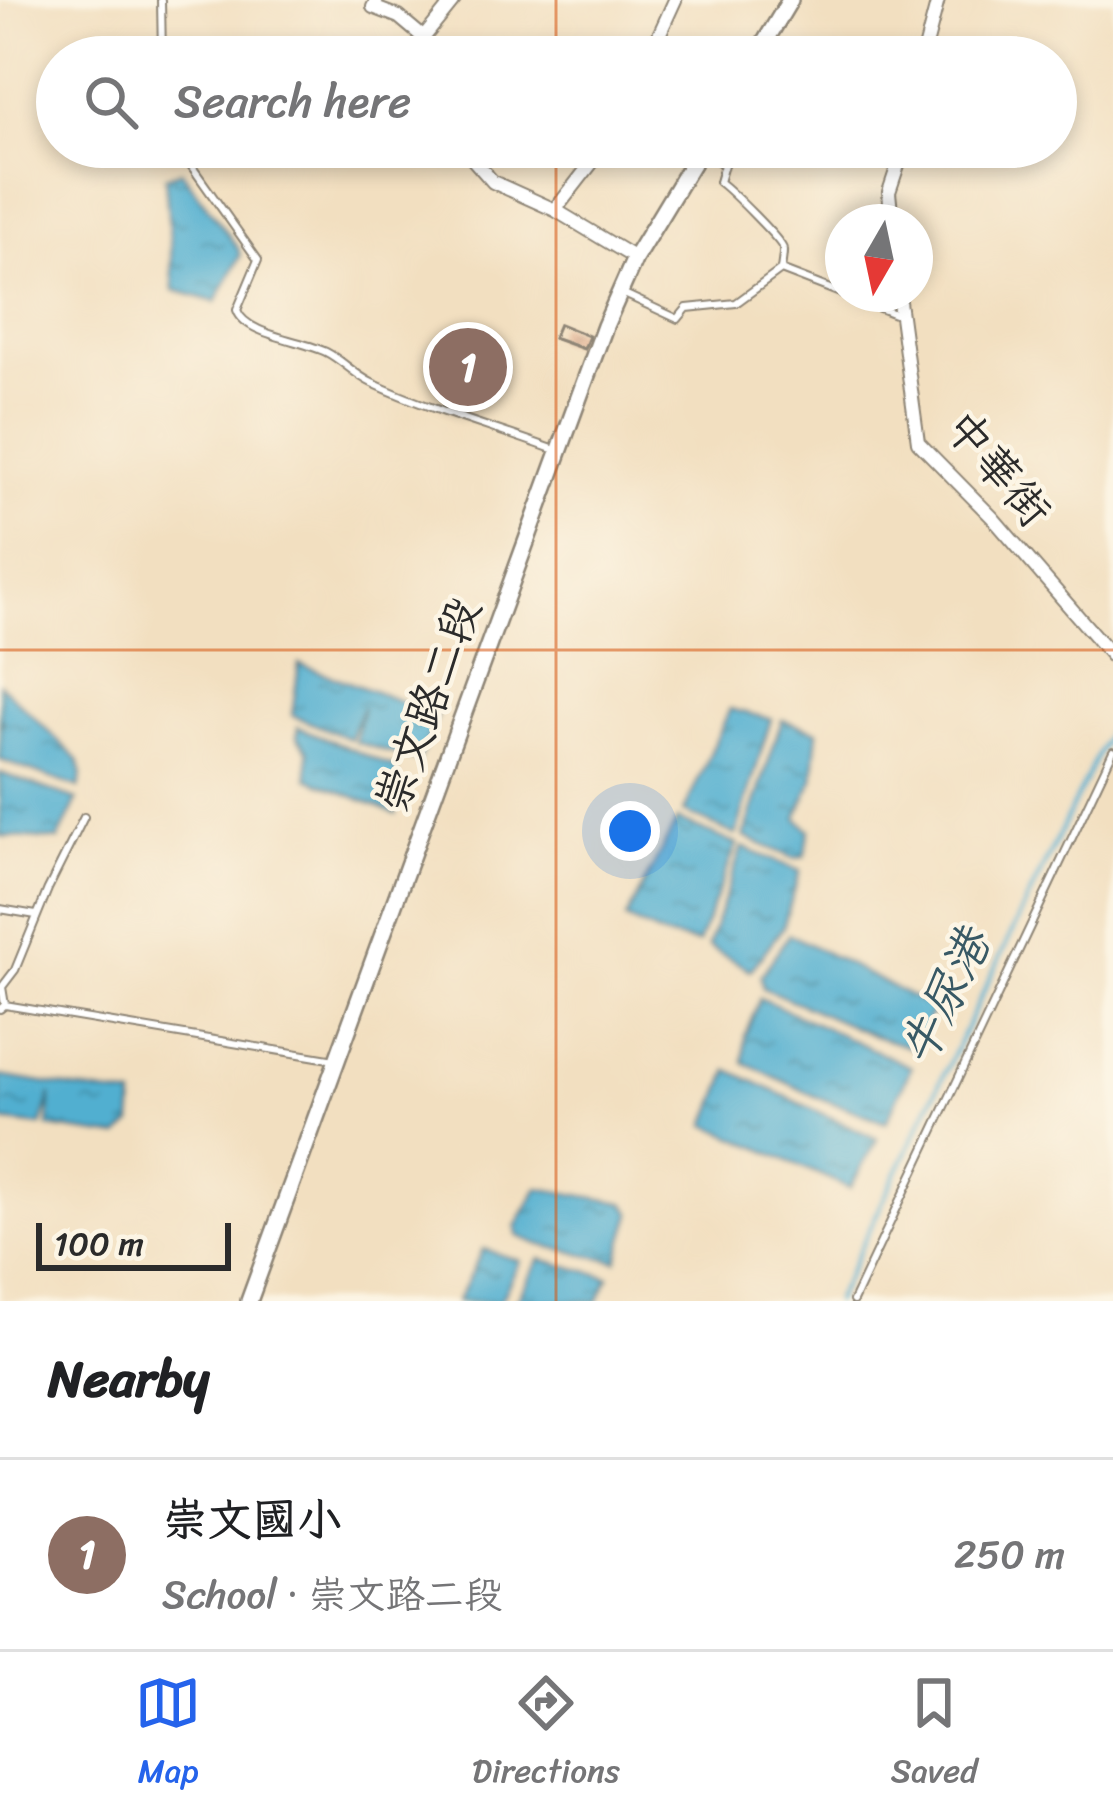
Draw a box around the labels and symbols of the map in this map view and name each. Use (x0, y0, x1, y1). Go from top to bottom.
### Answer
north arrow (825, 204, 933, 312)
pin: 1 (429, 322, 507, 412)
street label: 中華街 (924, 391, 1072, 546)
street label: 崇文路二段 (352, 586, 504, 825)
your location (600, 801, 660, 861)
water label: 牛尿港 (875, 910, 1016, 1081)
scale bar (36, 1217, 231, 1270)

